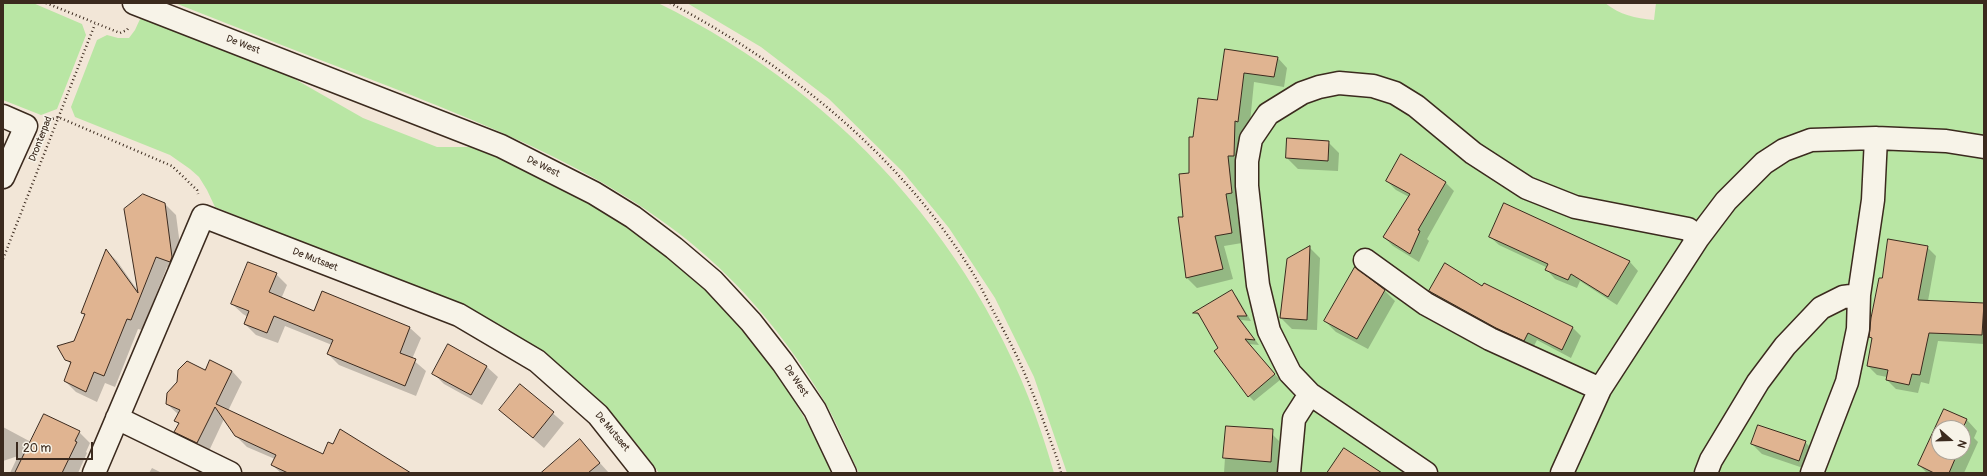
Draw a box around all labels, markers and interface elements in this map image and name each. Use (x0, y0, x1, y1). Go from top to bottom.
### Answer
street label: De West (224, 33, 262, 57)
street label: Dronterpad (27, 115, 55, 163)
street label: De West (524, 154, 562, 180)
street label: De Mutsaet (291, 246, 339, 274)
street label: De West (781, 363, 811, 399)
street label: De Mutsaet (592, 410, 632, 454)
north arrow (1931, 420, 1971, 460)
scale bar (18, 434, 95, 460)
text: N (1954, 438, 1969, 450)
text: 20 m (23, 441, 51, 456)

